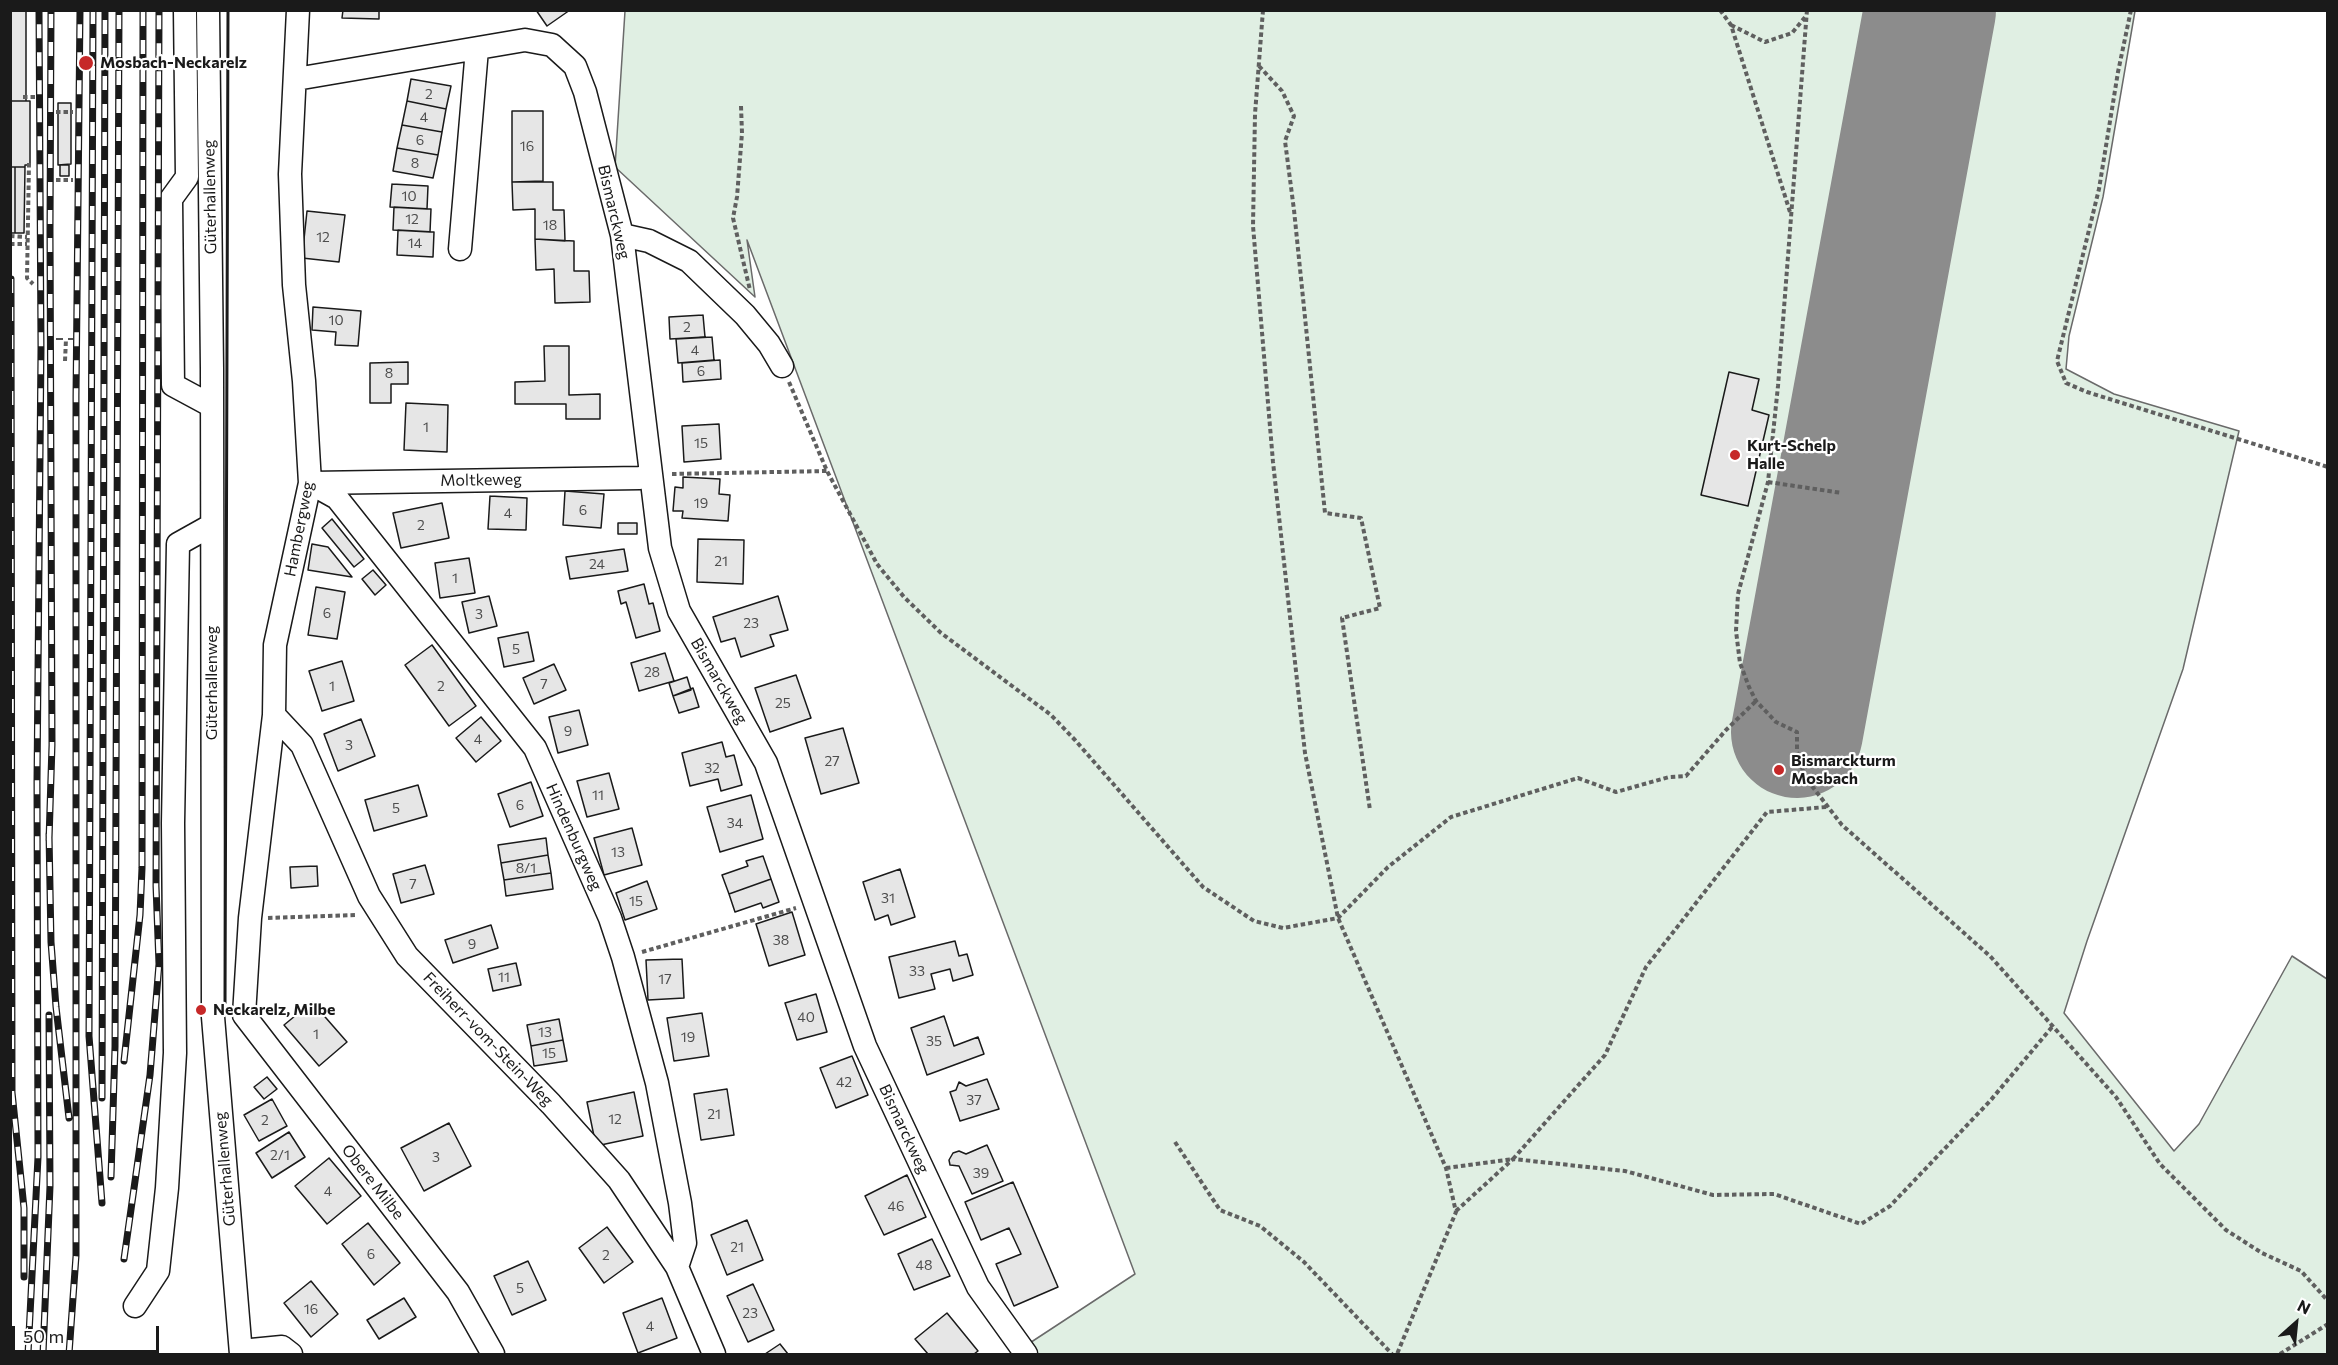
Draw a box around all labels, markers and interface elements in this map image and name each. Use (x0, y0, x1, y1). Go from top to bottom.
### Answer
place label: Mosbach-Neckarelz (100, 53, 247, 73)
marker: Mosbach-Neckarelz (77, 54, 95, 72)
house number: 2 (425, 86, 433, 102)
house number: 4 (420, 109, 428, 125)
house number: 6 (416, 132, 424, 148)
house number: 16 (520, 138, 534, 154)
street label: Güterhallenweg (199, 140, 221, 254)
house number: 8 (411, 155, 419, 171)
street label: Bismarckweg (594, 163, 634, 261)
house number: 10 (401, 188, 417, 204)
house number: 12 (405, 211, 419, 227)
house number: 18 (543, 217, 557, 233)
house number: 12 (316, 229, 330, 245)
house number: 14 (408, 235, 422, 251)
house number: 10 (328, 312, 344, 328)
house number: 2 (683, 319, 691, 335)
house number: 4 (691, 342, 699, 358)
house number: 6 (697, 363, 705, 379)
house number: 8 (385, 365, 393, 381)
house number: 1 (423, 419, 429, 435)
house number: 15 (694, 435, 708, 451)
place label: Kurt-Schelp Halle (1747, 436, 1836, 474)
marker: Kurt-Schelp Halle (1728, 448, 1742, 462)
street label: Moltkeweg (440, 470, 522, 490)
street label: Hambergweg (280, 480, 318, 578)
house number: 19 (694, 495, 708, 511)
house number: 6 (579, 502, 587, 518)
house number: 4 (504, 505, 512, 521)
house number: 2 (417, 517, 425, 533)
house number: 21 (714, 553, 728, 569)
house number: 24 (589, 556, 605, 572)
house number: 1 (452, 570, 458, 586)
house number: 6 (323, 605, 331, 621)
house number: 3 (475, 606, 483, 622)
house number: 23 (743, 615, 759, 631)
street label: Güterhallenweg (202, 626, 222, 740)
street label: Bismarckweg (687, 634, 751, 728)
house number: 5 (512, 641, 520, 657)
house number: 28 (644, 664, 660, 680)
house number: 7 (540, 676, 548, 692)
house number: 1 (329, 678, 335, 694)
house number: 2 (437, 678, 445, 694)
house number: 25 (775, 695, 791, 711)
house number: 9 (564, 723, 572, 739)
house number: 4 (474, 731, 482, 747)
house number: 3 (345, 737, 353, 753)
place label: Bismarckturm Mosbach (1791, 751, 1896, 789)
house number: 27 (824, 753, 840, 769)
house number: 32 (704, 760, 720, 776)
marker: Bismarckturm Mosbach (1772, 763, 1786, 777)
street label: Hindenburgweg (542, 780, 606, 894)
house number: 11 (592, 787, 604, 803)
house number: 6 (516, 797, 524, 813)
house number: 5 (392, 800, 400, 816)
house number: 34 (727, 815, 743, 831)
house number: 13 (611, 844, 625, 860)
house number: 8/1 (516, 860, 536, 876)
house number: 7 (409, 876, 417, 892)
house number: 31 (881, 890, 895, 906)
house number: 15 (629, 893, 643, 909)
house number: 38 (773, 932, 789, 948)
house number: 9 (468, 936, 476, 952)
house number: 33 (909, 963, 925, 979)
street label: Freiherr-vom-Stein-Weg (419, 968, 557, 1110)
house number: 11 (498, 969, 510, 985)
house number: 17 (658, 971, 672, 987)
place label: Neckarelz, Milbe (213, 1000, 335, 1020)
marker: Neckarelz, Milbe (194, 1003, 208, 1017)
house number: 40 (797, 1009, 815, 1025)
house number: 13 (538, 1024, 552, 1040)
house number: 1 (313, 1026, 319, 1042)
house number: 19 (681, 1029, 695, 1045)
house number: 35 (926, 1033, 942, 1049)
house number: 15 (542, 1045, 556, 1061)
house number: 42 (836, 1074, 852, 1090)
street label: Bismarckweg (875, 1081, 933, 1177)
house number: 37 (966, 1092, 982, 1108)
house number: 21 (707, 1106, 721, 1122)
street label: Güterhallenweg (210, 1111, 240, 1227)
house number: 12 (608, 1111, 622, 1127)
house number: 2 (261, 1112, 269, 1128)
street label: Obere Milbe (338, 1141, 408, 1223)
house number: 2/1 (270, 1147, 290, 1163)
house number: 3 (432, 1149, 440, 1165)
house number: 39 (973, 1165, 989, 1181)
house number: 4 (324, 1183, 332, 1199)
house number: 46 (888, 1198, 904, 1214)
house number: 21 (730, 1239, 744, 1255)
house number: 6 (367, 1246, 375, 1262)
house number: 2 (602, 1247, 610, 1263)
house number: 48 (916, 1257, 932, 1273)
house number: 5 (516, 1280, 524, 1296)
north arrow (2266, 1293, 2326, 1353)
text: N (2295, 1295, 2314, 1318)
house number: 16 (304, 1301, 318, 1317)
house number: 23 (742, 1305, 758, 1321)
scale bar (15, 1314, 162, 1352)
house number: 4 (646, 1318, 654, 1334)
text: 50 m (23, 1325, 64, 1347)

